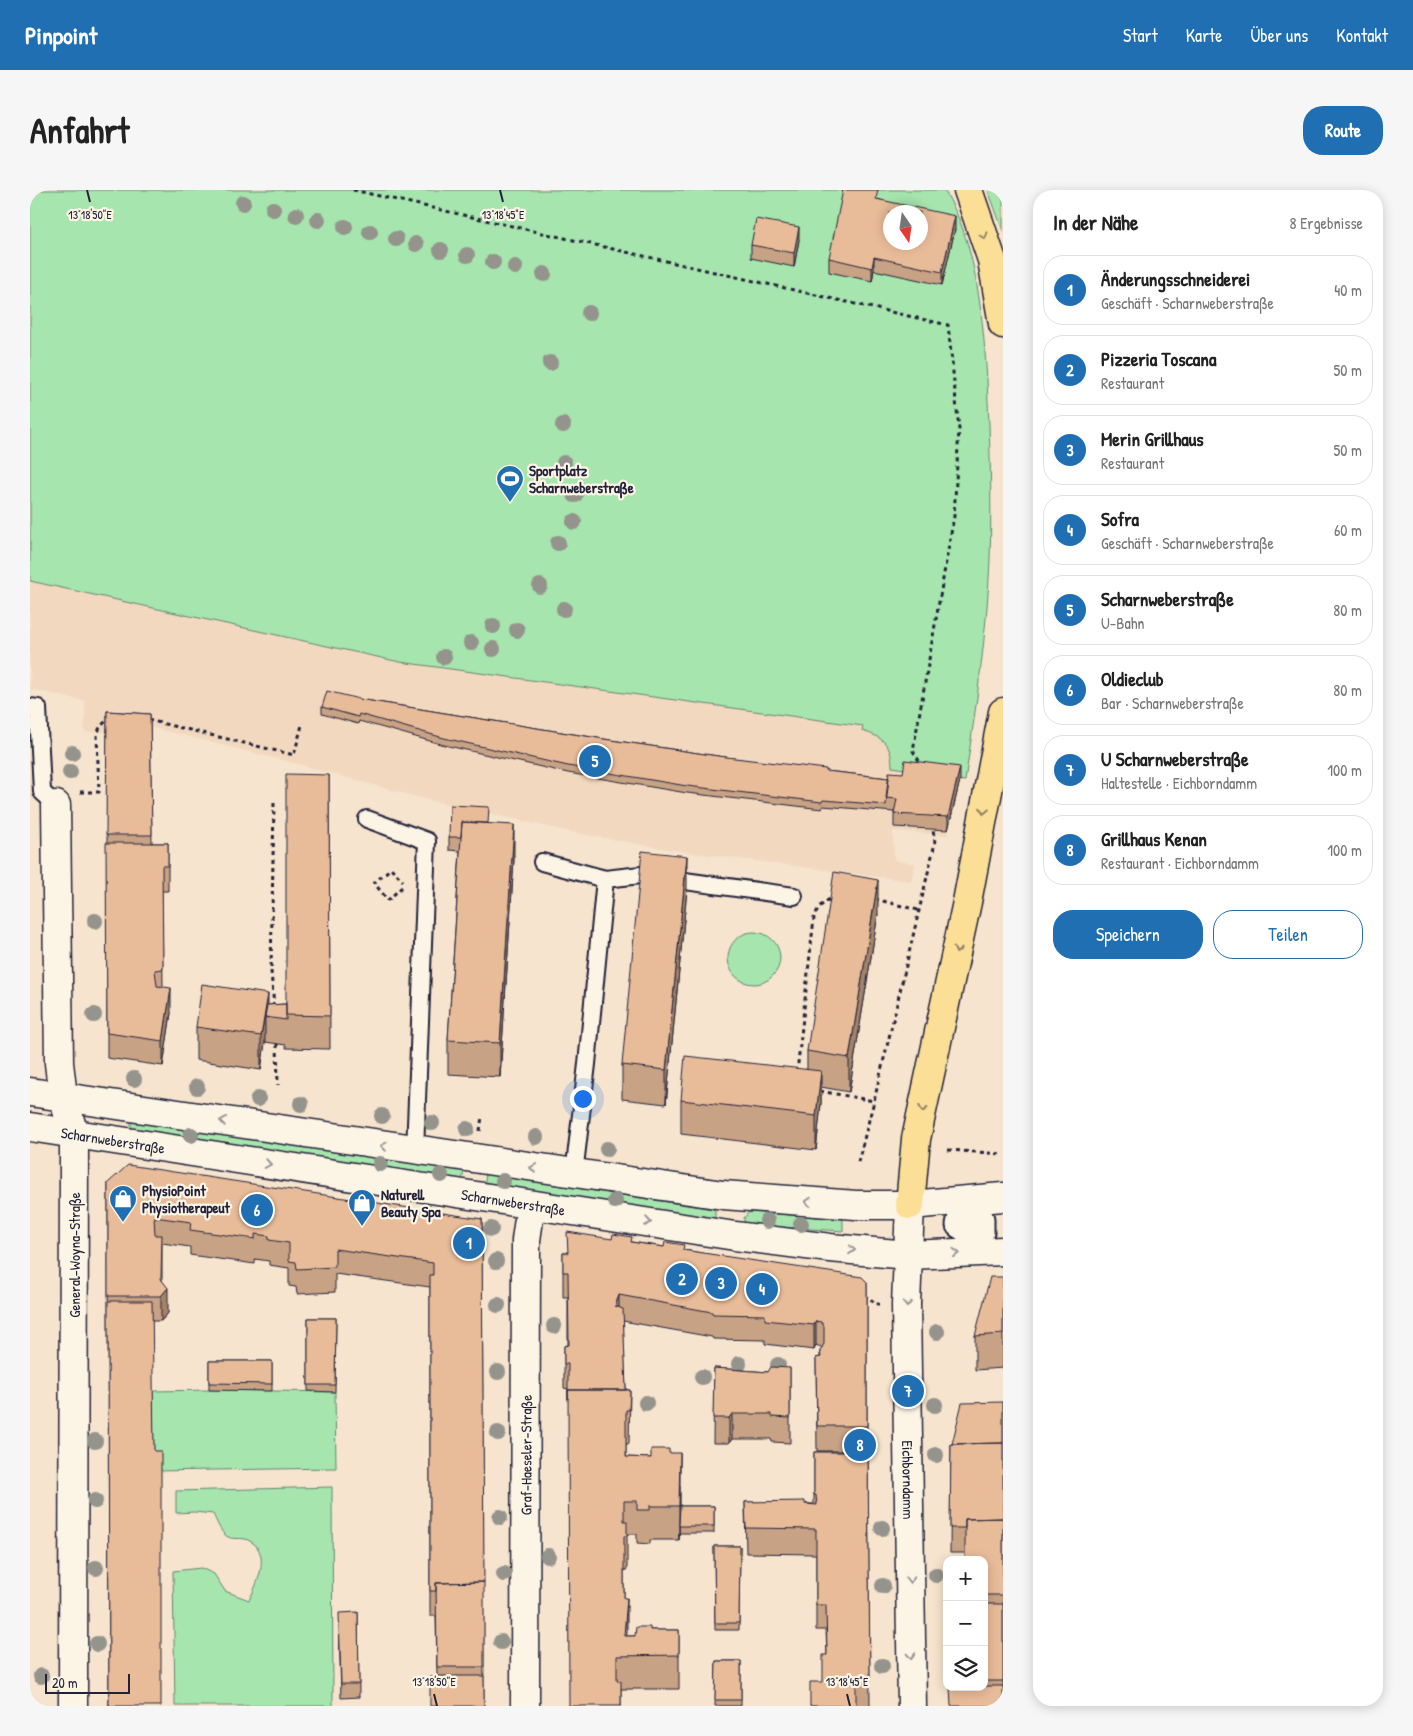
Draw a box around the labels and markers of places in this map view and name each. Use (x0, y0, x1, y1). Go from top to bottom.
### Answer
place label: Sportplatz Scharnweberstraße (529, 460, 634, 499)
sports icon: Sportplatz Scharnweberstraße (495, 464, 525, 503)
pin: 5 (579, 742, 611, 780)
place label: PhysioPoint Physiotherapeut (142, 1180, 231, 1219)
shop icon: PhysioPoint Physiotherapeut (108, 1184, 138, 1223)
place label: Naturell Beauty Spa (381, 1184, 441, 1223)
shop icon: Naturell Beauty Spa (347, 1188, 377, 1227)
pin: 6 (241, 1191, 273, 1229)
pin: 1 (453, 1224, 485, 1262)
pin: 2 (666, 1260, 698, 1298)
pin: 3 (705, 1264, 737, 1302)
pin: 4 (746, 1270, 778, 1308)
pin: 7 (892, 1372, 924, 1410)
pin: 8 (844, 1426, 876, 1464)

